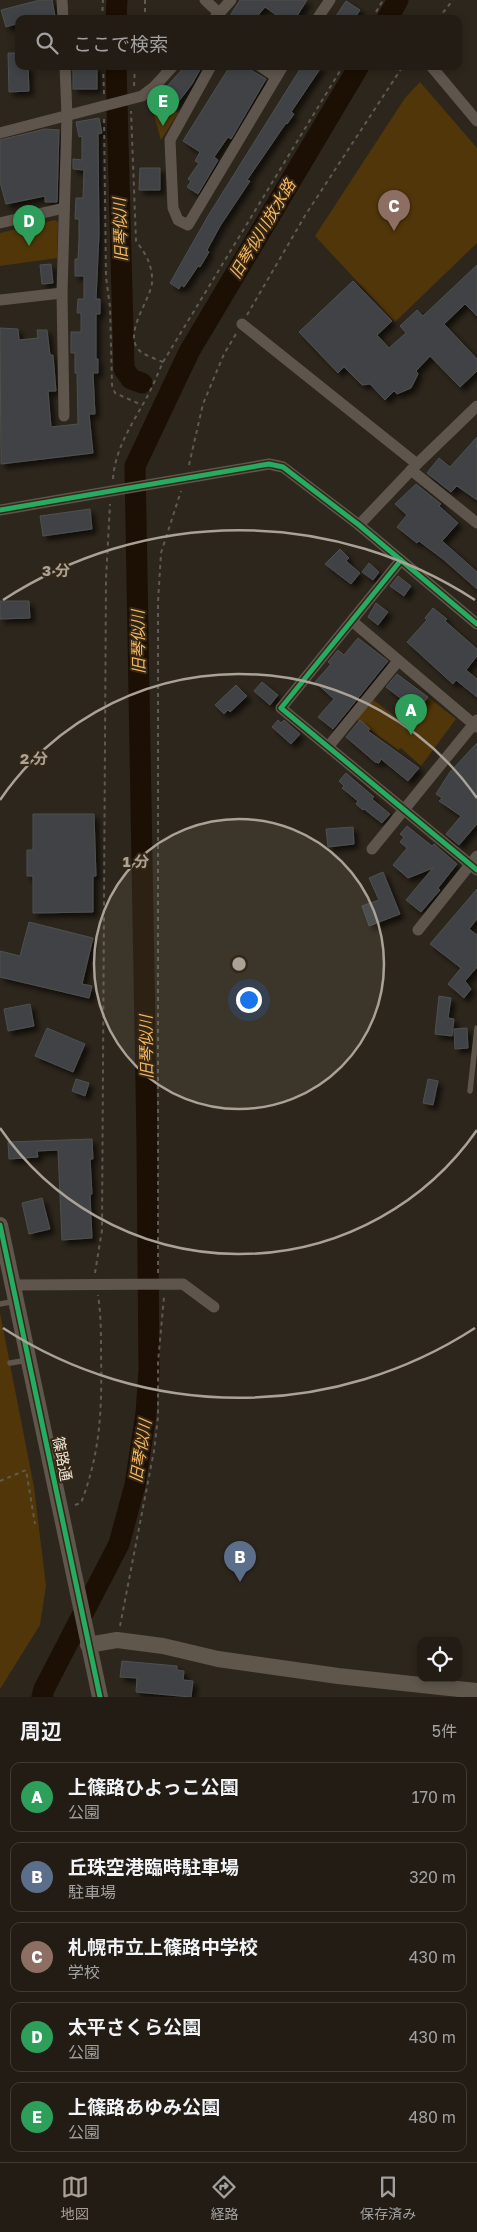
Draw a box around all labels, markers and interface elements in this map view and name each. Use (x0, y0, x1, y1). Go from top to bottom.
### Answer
search box (15, 15, 462, 70)
icon: search (33, 29, 61, 57)
text: ここで検索 (73, 32, 168, 55)
pin: E (147, 85, 179, 126)
water label: 旧琴似川放水路 (225, 174, 300, 282)
pin: C (378, 190, 410, 231)
water label: 旧琴似川 (109, 196, 131, 262)
pin: D (13, 205, 45, 246)
text: 3 分 (42, 561, 70, 579)
water label: 旧琴似川 (127, 608, 149, 674)
pin: A (395, 694, 427, 735)
text: 2 分 (20, 749, 48, 767)
text: 1 分 (123, 852, 149, 870)
centre of rings (230, 955, 248, 973)
your location (236, 987, 262, 1013)
water label: 旧琴似川 (135, 1013, 157, 1079)
water label: 旧琴似川 (125, 1416, 155, 1484)
street label: 篠路通 (50, 1435, 76, 1483)
pin: B (224, 1541, 256, 1582)
map controls (417, 1637, 462, 1682)
button: locate (417, 1637, 462, 1682)
text: 周辺 (20, 1718, 62, 1744)
text: 5件 (432, 1721, 457, 1741)
text: 上篠路ひよっこ公園 (68, 1775, 238, 1798)
text: A (31, 1787, 43, 1807)
text: 170 m (412, 1787, 456, 1807)
text: 公園 (68, 1802, 100, 1822)
text: 丘珠空港臨時駐車場 (68, 1855, 239, 1878)
text: B (31, 1867, 43, 1887)
text: 320 m (409, 1867, 456, 1887)
text: 駐車場 (68, 1882, 116, 1902)
text: 札幌市立上篠路中学校 (68, 1935, 258, 1958)
text: C (31, 1947, 43, 1967)
text: 430 m (409, 1947, 456, 1967)
text: 学校 (68, 1962, 100, 1982)
text: 太平さくら公園 (68, 2015, 201, 2038)
text: D (31, 2027, 43, 2047)
text: 430 m (409, 2027, 456, 2047)
text: 公園 (68, 2042, 100, 2062)
text: 上篠路あゆみ公園 (68, 2095, 220, 2118)
text: E (32, 2107, 42, 2127)
text: 480 m (408, 2107, 456, 2127)
text: 公園 (68, 2122, 100, 2142)
tab: 地図 (61, 2173, 89, 2223)
tab: 経路 (210, 2173, 238, 2223)
tab: 保存済み (360, 2173, 416, 2223)

